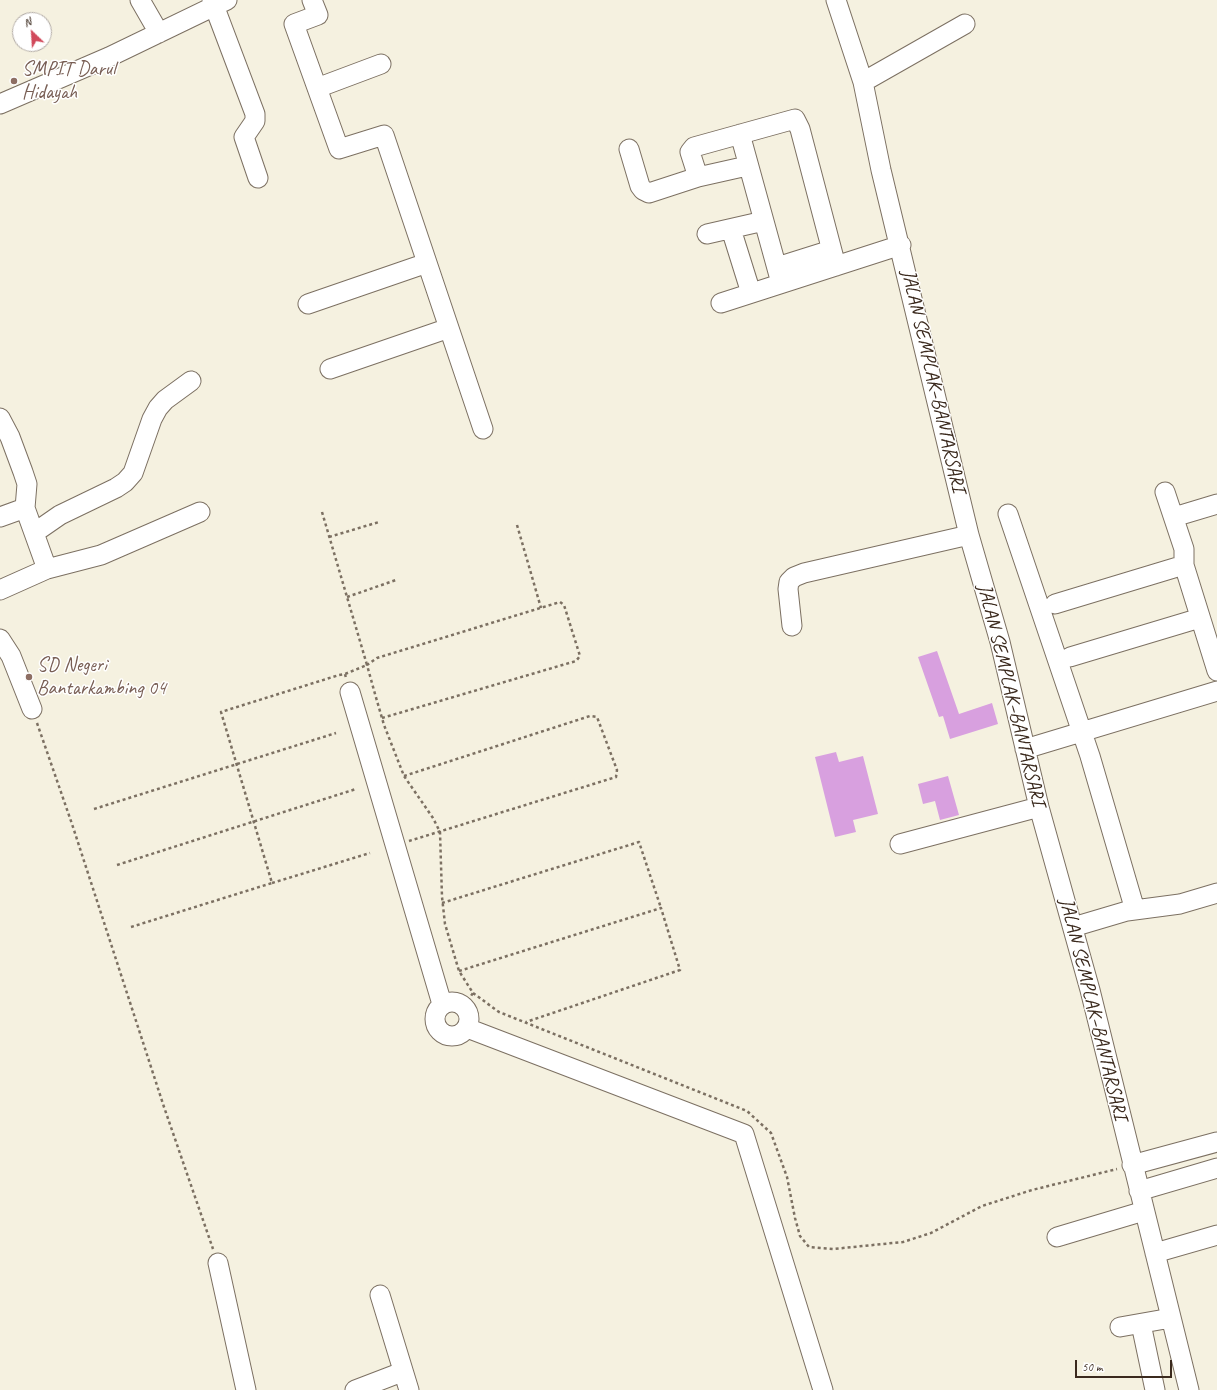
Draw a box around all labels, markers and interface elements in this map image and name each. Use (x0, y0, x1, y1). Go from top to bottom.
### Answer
north arrow (12, 12, 52, 52)
text: N (21, 14, 33, 30)
place label: SMPIT Darul Hidayah (22, 58, 115, 105)
marker: SMPIT Darul Hidayah (9, 76, 19, 86)
street label: JALAN SEMPLAK–BANTARSARI (896, 267, 970, 495)
street label: JALAN SEMPLAK–BANTARSARI (972, 582, 1050, 808)
place label: SD Negeri Bantarkambing 04 (37, 654, 166, 701)
marker: SD Negeri Bantarkambing 04 (24, 672, 34, 682)
street label: JALAN SEMPLAK–BANTARSARI (1054, 896, 1132, 1122)
scale bar (1077, 1352, 1174, 1378)
text: 50 m (1082, 1359, 1102, 1375)

